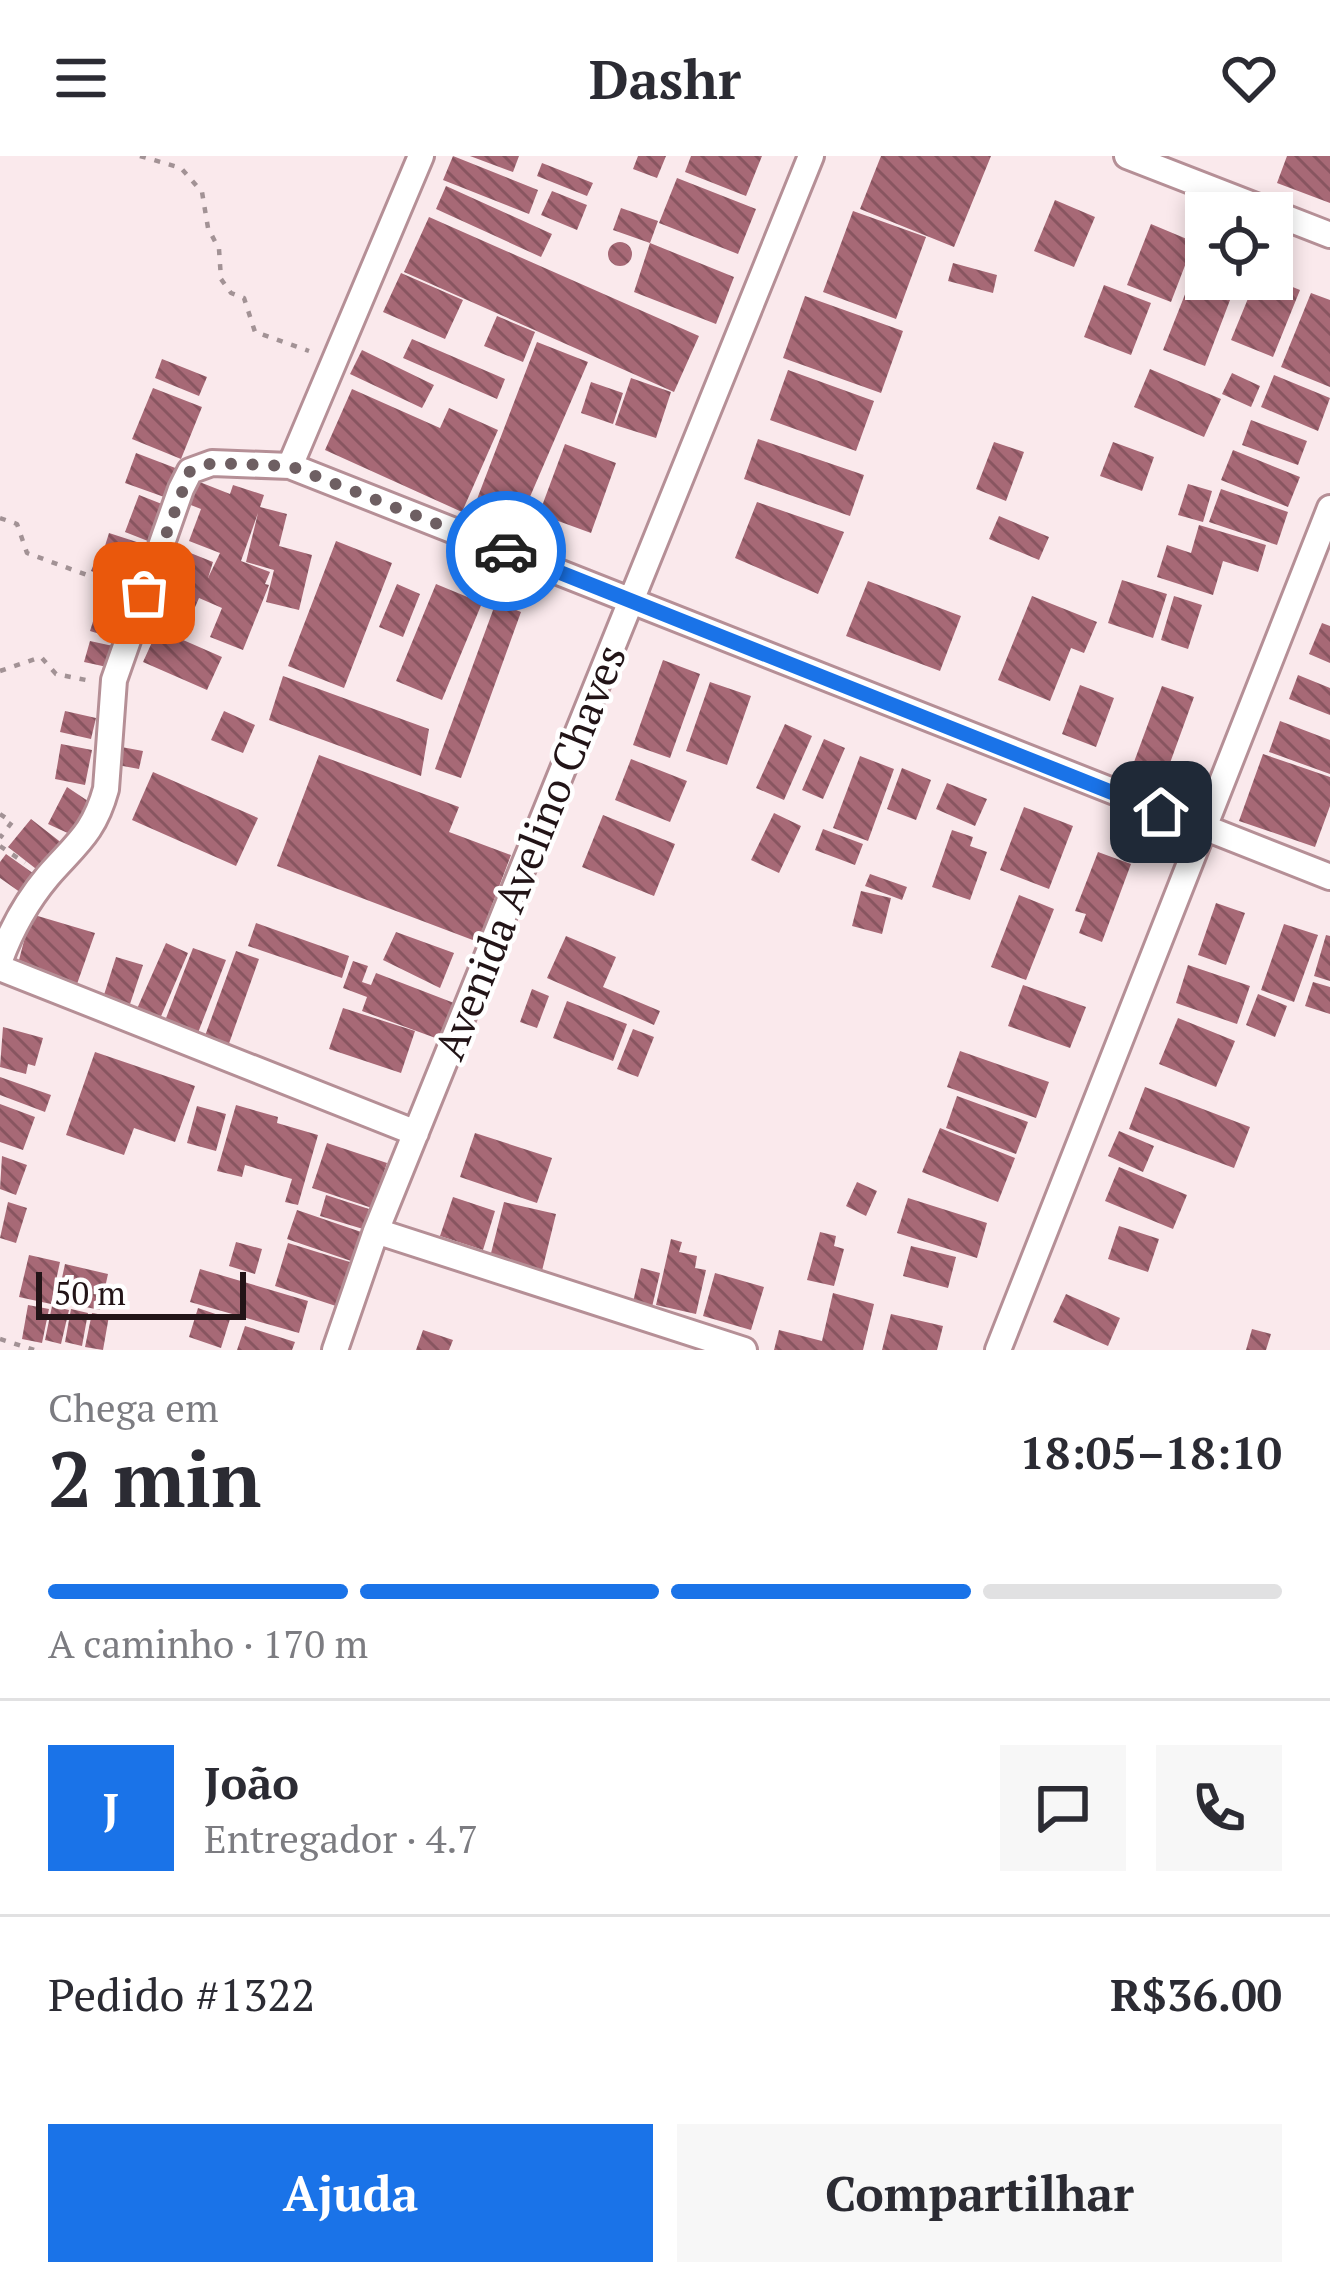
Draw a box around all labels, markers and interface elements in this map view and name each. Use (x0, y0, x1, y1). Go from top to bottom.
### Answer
text: Dashr (589, 43, 741, 114)
icon: menu (48, 45, 114, 111)
icon: heart (1216, 45, 1282, 111)
map controls (1185, 192, 1293, 300)
button: locate (1185, 192, 1293, 300)
courier (446, 491, 566, 611)
icon: car (473, 518, 539, 584)
pin (93, 542, 195, 644)
icon: bag (111, 560, 177, 626)
street label: Avenida Avelino Chaves (420, 636, 638, 1067)
pin (1110, 761, 1212, 863)
icon: home (1128, 779, 1194, 845)
scale bar (36, 1266, 246, 1319)
text: 50 m (54, 1271, 126, 1314)
text: Chega em (48, 1381, 219, 1433)
text: 18:05–18:10 (1020, 1422, 1282, 1482)
text: 2 min (48, 1426, 261, 1529)
text: A caminho · 170 m (48, 1617, 368, 1669)
button: chat (1000, 1745, 1126, 1871)
button: phone (1156, 1745, 1282, 1871)
text: João (204, 1752, 299, 1812)
text: J (103, 1778, 119, 1838)
text: Entregador · 4.7 (204, 1812, 478, 1864)
text: Pedido #1322 (48, 1964, 315, 2024)
text: R$36.00 (1110, 1964, 1282, 2024)
button: Ajuda (48, 2124, 653, 2262)
button: Compartilhar (677, 2124, 1282, 2262)

